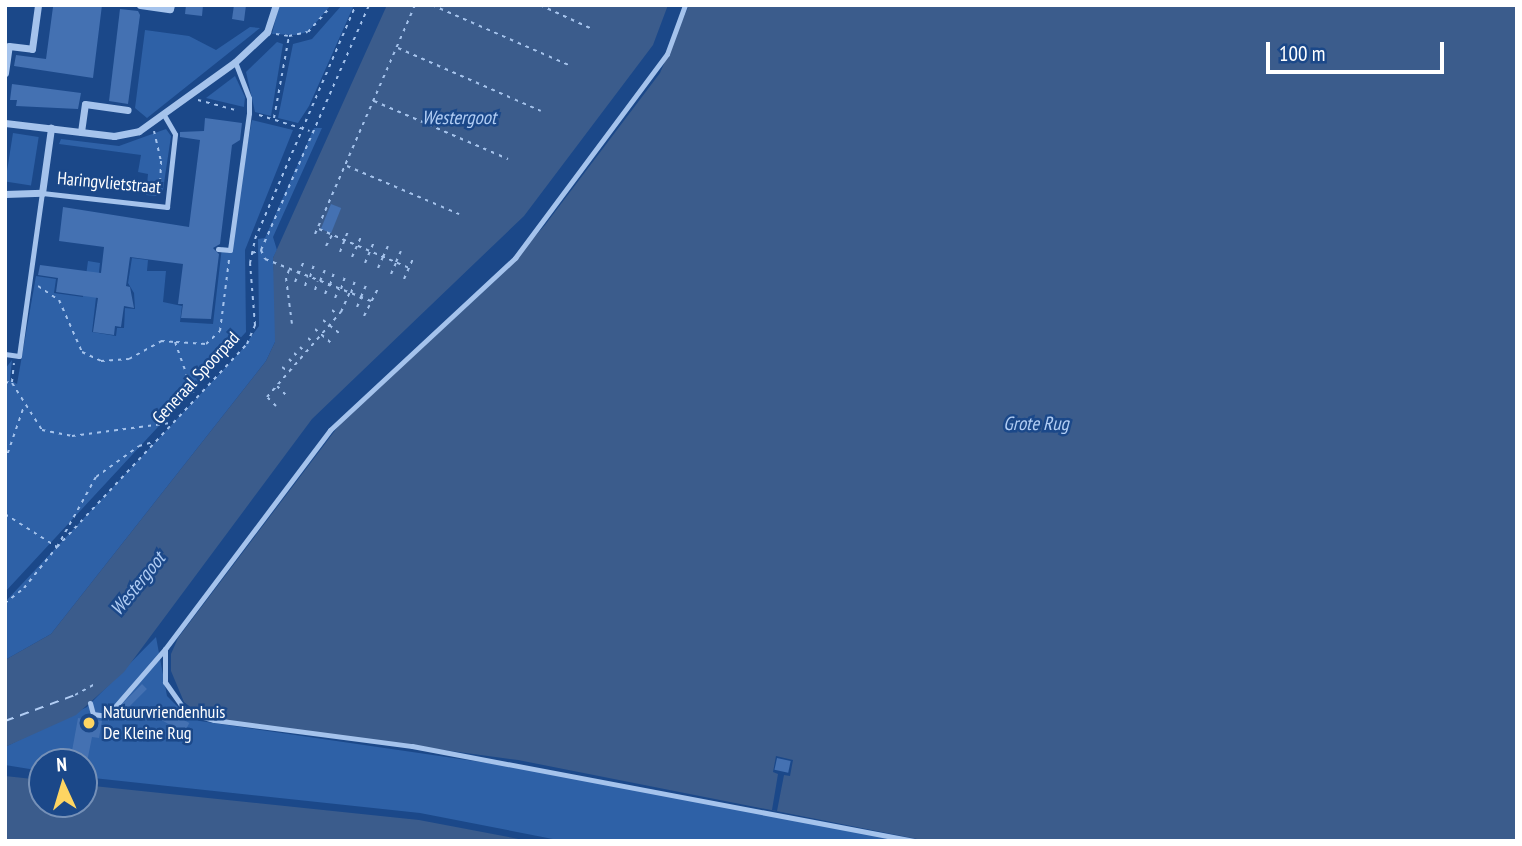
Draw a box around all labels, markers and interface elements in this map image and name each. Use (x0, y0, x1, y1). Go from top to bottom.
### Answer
scale bar (1270, 28, 1448, 72)
text: 100 m (1279, 40, 1325, 67)
water label: Westergoot (422, 107, 496, 129)
street label: Haringvlietstraat (56, 168, 162, 198)
street label: Generaal Spoorpad (148, 328, 244, 428)
water label: Grote Rug (1003, 413, 1069, 435)
water label: Westergoot (106, 548, 170, 620)
place label: Natuurvriendenhuis De Kleine Rug (103, 702, 225, 744)
marker: Natuurvriendenhuis De Kleine Rug (81, 715, 97, 731)
north arrow (28, 748, 98, 818)
text: N (56, 752, 68, 776)

